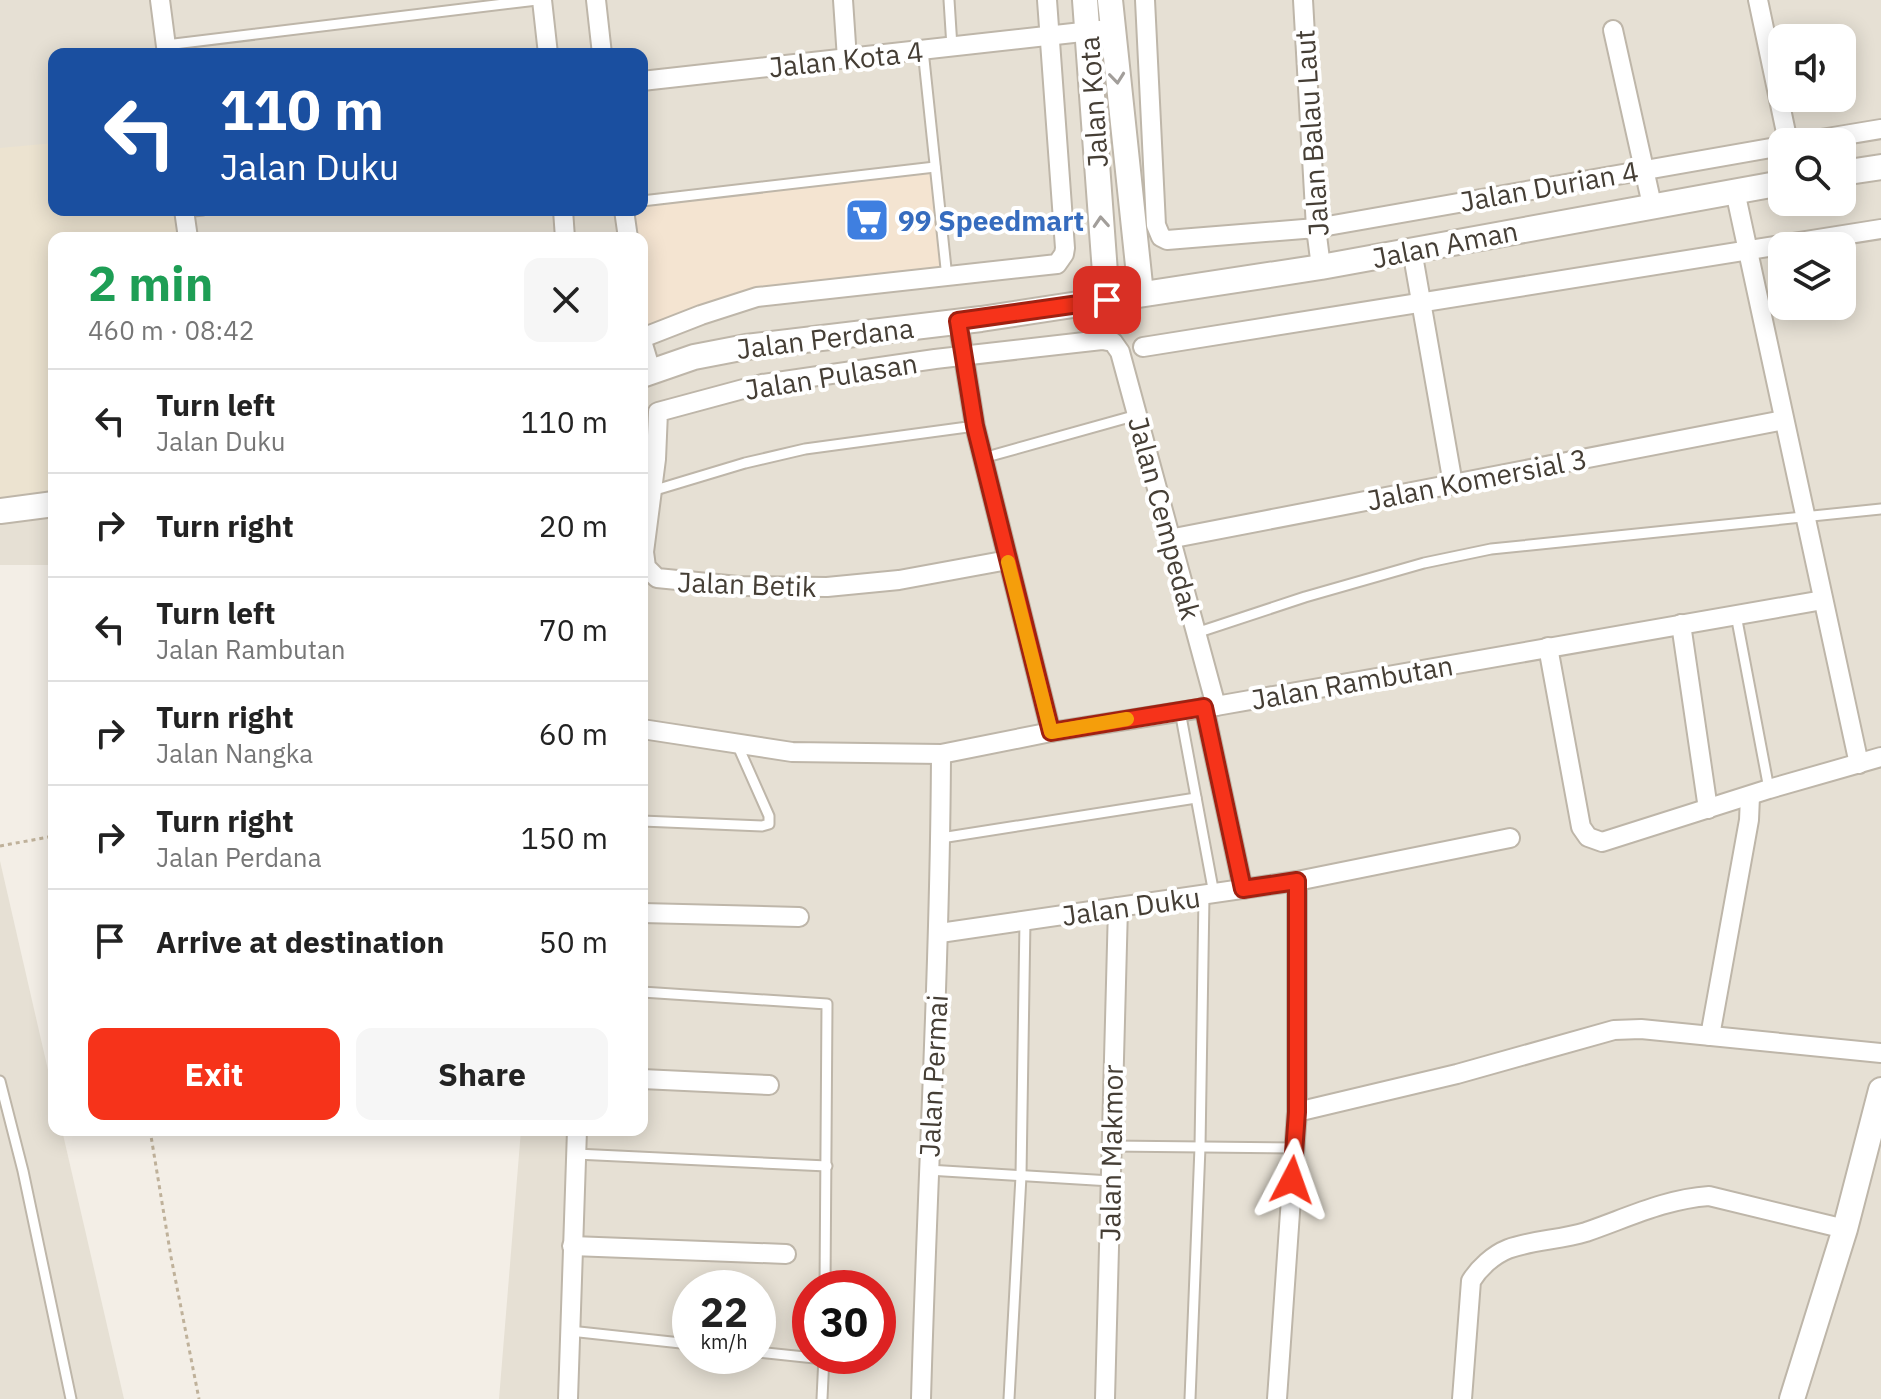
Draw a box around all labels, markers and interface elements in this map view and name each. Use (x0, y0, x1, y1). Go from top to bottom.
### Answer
map controls (1768, 24, 1856, 320)
button: sound (1768, 24, 1856, 112)
street label: Jalan Balau Laut (1285, 28, 1337, 238)
street label: Jalan Kota 4 (767, 32, 925, 86)
street label: Jalan Kota (1070, 35, 1116, 169)
one-way arrow (1109, 72, 1126, 85)
text: 110 m (220, 73, 384, 145)
icon: left (88, 80, 192, 184)
button: search (1768, 128, 1856, 216)
text: Jalan Duku (220, 143, 399, 190)
street label: Jalan Durian 4 (1457, 152, 1641, 220)
supermarket icon: 99 Speedmart (843, 196, 891, 244)
place label: 99 Speedmart (898, 202, 1084, 239)
street label: Jalan Aman (1369, 212, 1521, 276)
one-way arrow (1093, 215, 1110, 228)
button: layers (1768, 232, 1856, 320)
text: 2 min (88, 252, 213, 314)
button: close (524, 258, 608, 342)
pin (1073, 266, 1141, 334)
icon: arrive (1085, 278, 1129, 322)
street label: Jalan Perdana (734, 309, 916, 367)
text: 460 m · 08:42 (88, 313, 254, 347)
street label: Jalan Pulasan (742, 344, 920, 408)
text: Turn left (156, 385, 275, 424)
icon: left (88, 399, 132, 443)
text: 110 m (521, 402, 608, 441)
street label: Jalan Cempedak (1120, 412, 1210, 624)
text: Jalan Duku (156, 424, 285, 458)
street label: Jalan Komersial 3 (1364, 439, 1590, 519)
icon: right (88, 503, 132, 547)
text: Turn right (156, 506, 294, 545)
text: 20 m (539, 506, 608, 545)
street label: Jalan Betik (677, 563, 818, 605)
text: Turn left (156, 593, 275, 632)
icon: left (88, 607, 132, 651)
text: 70 m (539, 610, 608, 649)
text: Jalan Rambutan (156, 632, 346, 666)
street label: Jalan Rambutan (1248, 646, 1456, 718)
text: Turn right (156, 697, 294, 736)
icon: right (88, 711, 132, 755)
text: 60 m (539, 714, 608, 753)
text: Jalan Nangka (156, 736, 313, 770)
text: Turn right (156, 801, 294, 840)
icon: right (88, 815, 132, 859)
text: 150 m (521, 818, 608, 857)
text: Jalan Perdana (156, 840, 322, 874)
street label: Jalan Duku (1059, 878, 1203, 934)
icon: arrive (88, 919, 132, 963)
text: Arrive at destination (156, 922, 444, 961)
text: 50 m (539, 922, 608, 961)
street label: Jalan Permai (910, 994, 956, 1158)
button: Exit (88, 1028, 340, 1120)
button: Share (356, 1028, 608, 1120)
street label: Jalan Makmor (1091, 1064, 1131, 1242)
position arrow (1250, 1138, 1334, 1222)
speed limit sign: 30 (792, 1270, 896, 1374)
text: 22 (700, 1286, 748, 1338)
text: km/h (700, 1328, 748, 1355)

